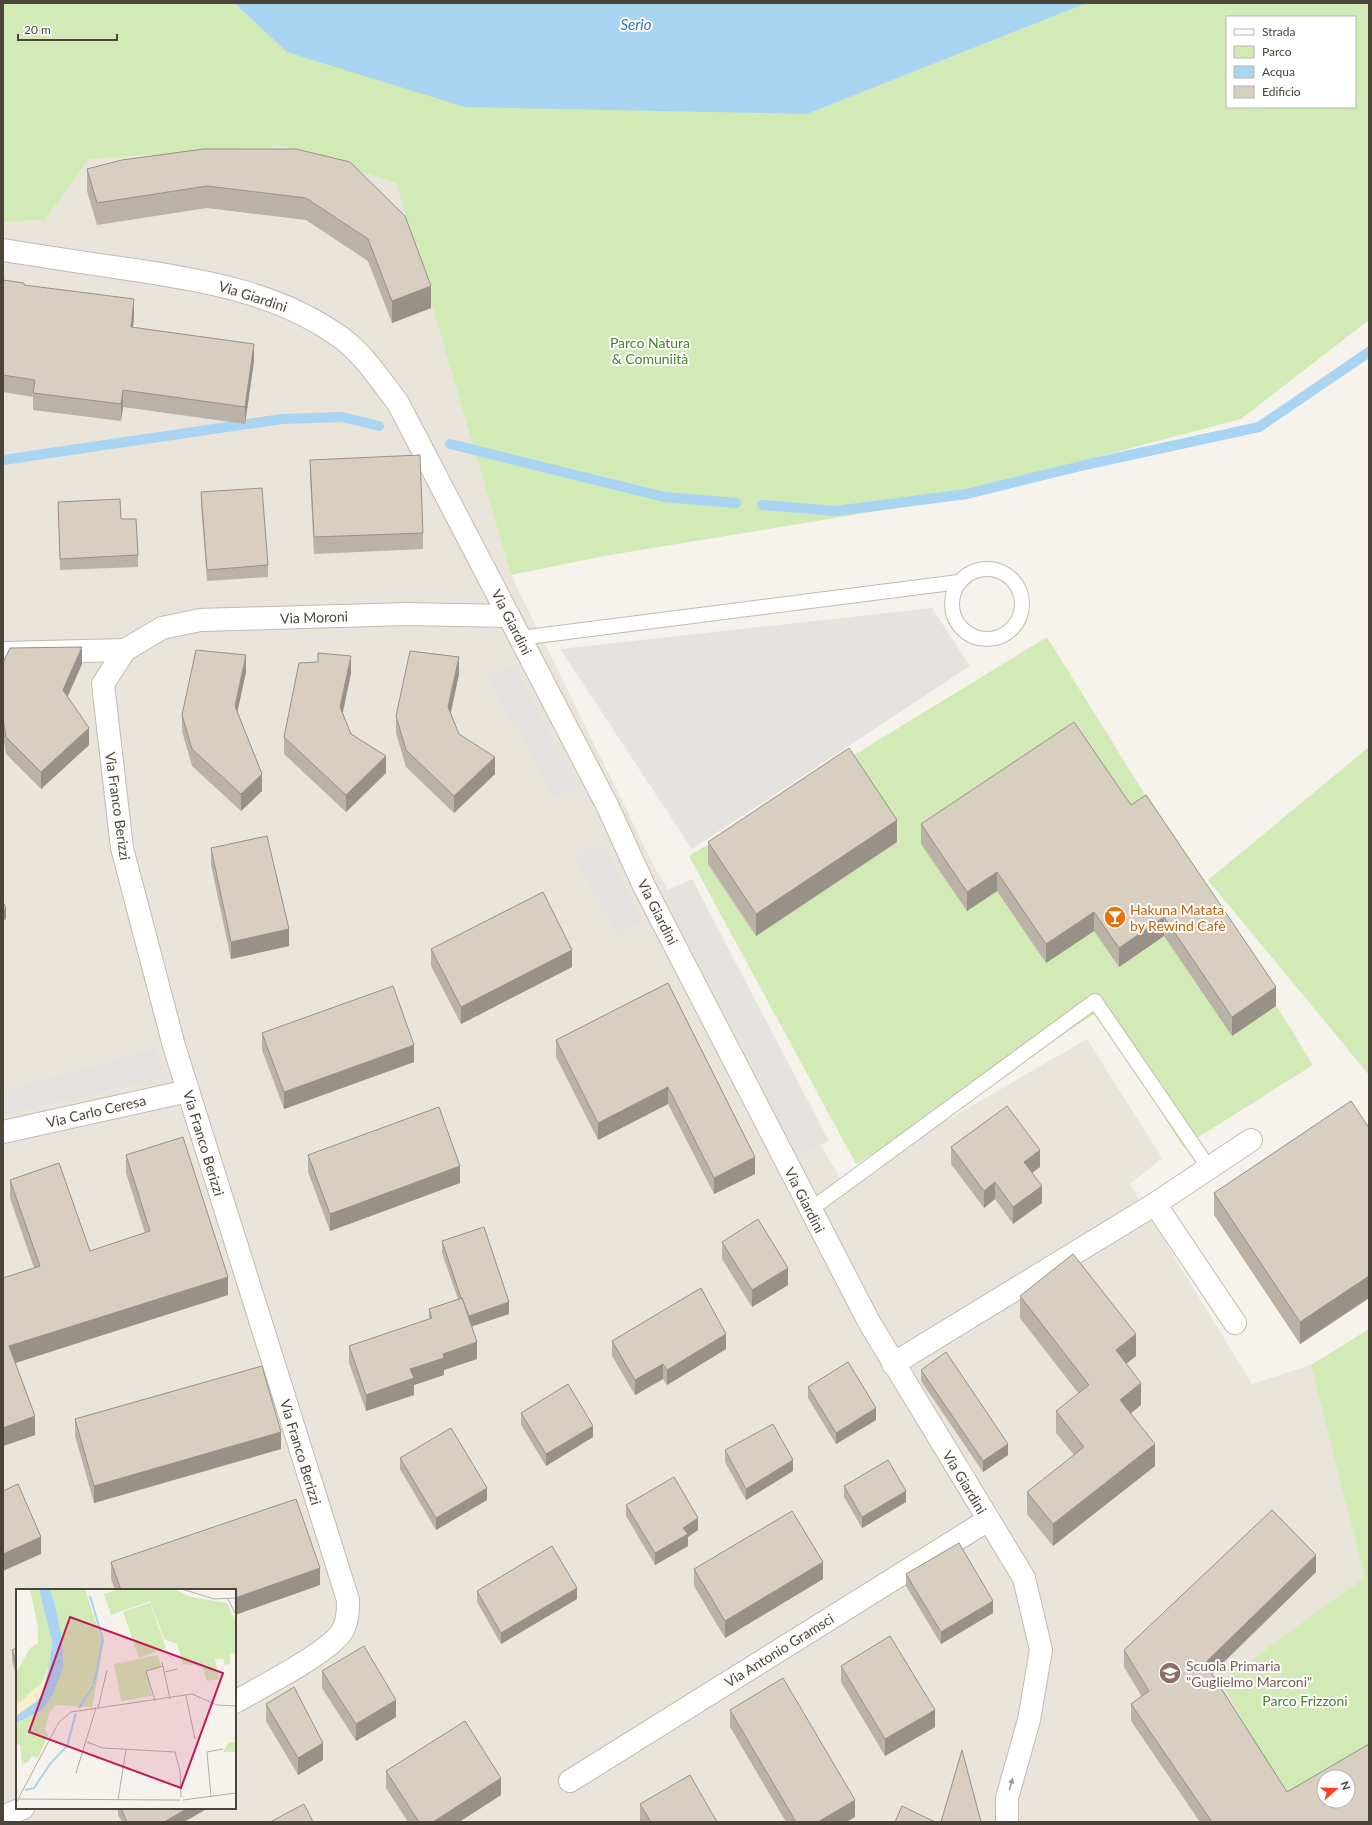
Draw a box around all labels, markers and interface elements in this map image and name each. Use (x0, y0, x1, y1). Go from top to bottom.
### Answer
water label: Serio (620, 15, 652, 33)
scale bar (18, 16, 117, 42)
legend (1226, 16, 1356, 108)
text: 20 m (24, 22, 51, 37)
text: Strada (1262, 24, 1295, 39)
text: Parco (1262, 44, 1292, 59)
text: Acqua (1262, 64, 1295, 79)
text: Edificio (1262, 84, 1301, 99)
street label: Via Giardini (217, 277, 289, 315)
park label: Parco Natura & Comuniità (610, 334, 690, 367)
street label: Via Giardini (488, 586, 536, 658)
street label: Via Moroni (280, 607, 348, 627)
street label: Via Franco Berizzi (102, 751, 134, 861)
street label: Via Giardini (634, 876, 682, 948)
place label: Hakuna Matata by Rewind Cafè (1130, 901, 1226, 934)
bar icon: Hakuna Matata by Rewind Cafè (1102, 904, 1128, 930)
street label: Via Franco Berizzi (180, 1088, 228, 1198)
street label: Via Carlo Ceresa (45, 1091, 147, 1131)
street label: Via Giardini (781, 1164, 829, 1236)
street label: Via Franco Berizzi (277, 1397, 325, 1507)
street label: Via Giardini (939, 1447, 991, 1517)
inset map (16, 1589, 236, 1809)
street label: Via Antonio Gramsci (721, 1610, 837, 1690)
place label: Scuola Primaria "Guglielmo Marconi" (1186, 1657, 1312, 1690)
school or university icon: Scuola Primaria "Guglielmo Marconi" (1157, 1660, 1183, 1686)
park label: Parco Frizzoni (1262, 1692, 1348, 1709)
north arrow (1316, 1769, 1356, 1809)
one-way arrow (1008, 1777, 1014, 1789)
text: N (1338, 1779, 1353, 1792)

